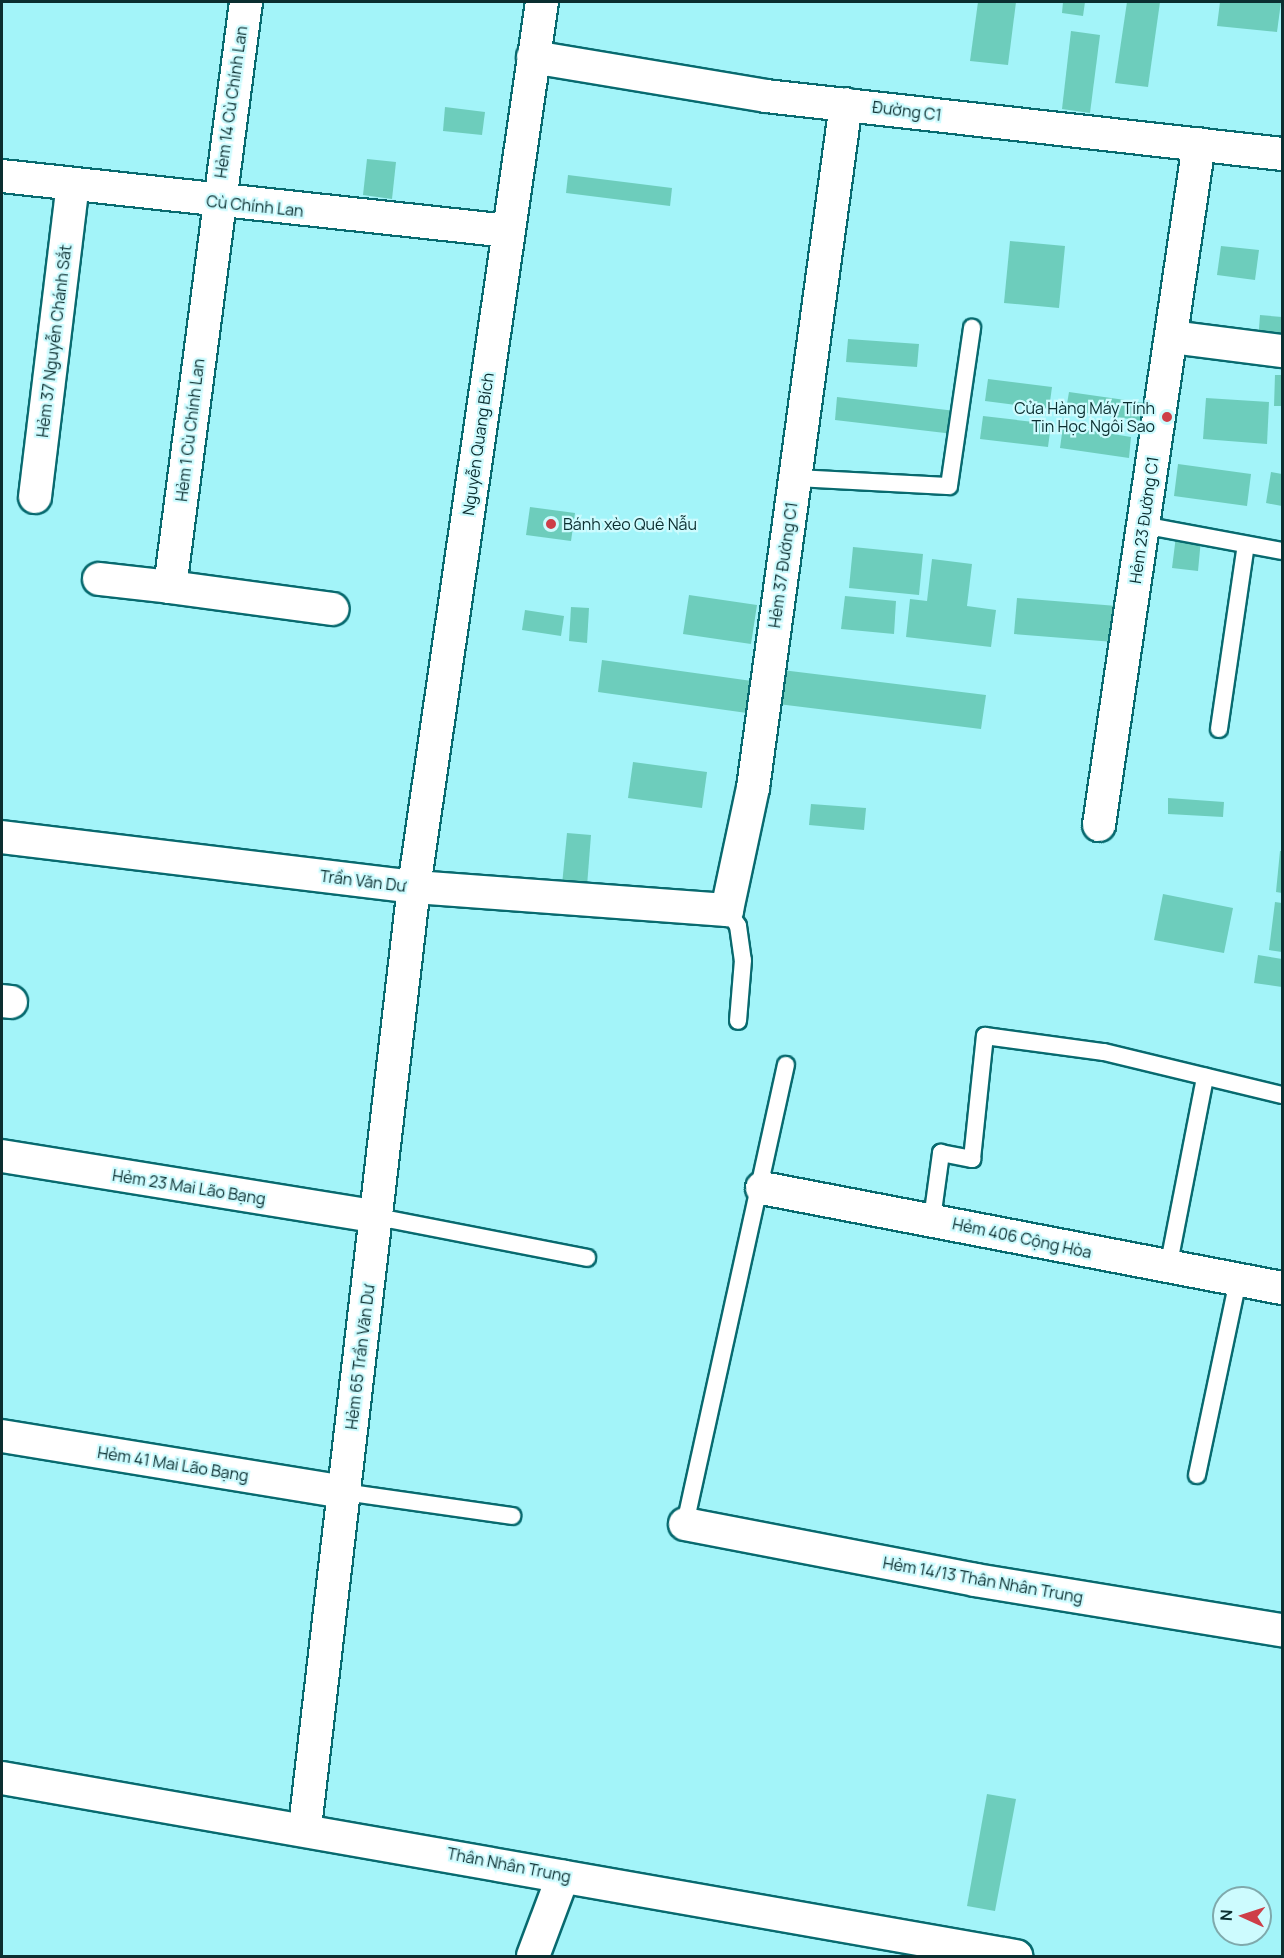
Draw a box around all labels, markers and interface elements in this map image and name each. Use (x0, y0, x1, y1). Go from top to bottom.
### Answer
street label: Hẻm 14 Cù Chính Lan (211, 25, 251, 179)
street label: Đường C1 (871, 97, 943, 125)
street label: Cù Chính Lan (205, 191, 305, 221)
street label: Hẻm 37 Nguyễn Chánh Sắt (33, 243, 75, 439)
street label: Hẻm 1 Cù Chính Lan (172, 357, 208, 503)
street label: Nguyễn Quang Bích (458, 371, 498, 517)
place label: Cửa Hàng Máy Tính Tin Học Ngôi Sao (1014, 398, 1155, 436)
marker: Cửa Hàng Máy Tính Tin Học Ngôi Sao (1160, 410, 1174, 424)
street label: Hẻm 23 Đường C1 (1126, 455, 1162, 585)
street label: Hẻm 37 Đường C1 (765, 501, 801, 629)
place label: Bánh xèo Quê Nẫu (563, 514, 697, 534)
marker: Bánh xèo Quê Nẫu (544, 517, 558, 531)
street label: Trần Văn Dư (319, 866, 407, 896)
street label: Hẻm 23 Mai Lão Bạng (111, 1165, 267, 1209)
street label: Hẻm 406 Cộng Hòa (951, 1214, 1093, 1262)
street label: Hẻm 65 Trần Văn Dư (342, 1283, 378, 1431)
street label: Hẻm 41 Mai Lão Bạng (96, 1443, 250, 1485)
street label: Hẻm 14/13 Thân Nhân Trung (881, 1553, 1085, 1607)
street label: Thân Nhân Trung (445, 1844, 573, 1886)
north arrow (1212, 1886, 1272, 1946)
text: N (1215, 1909, 1237, 1921)

